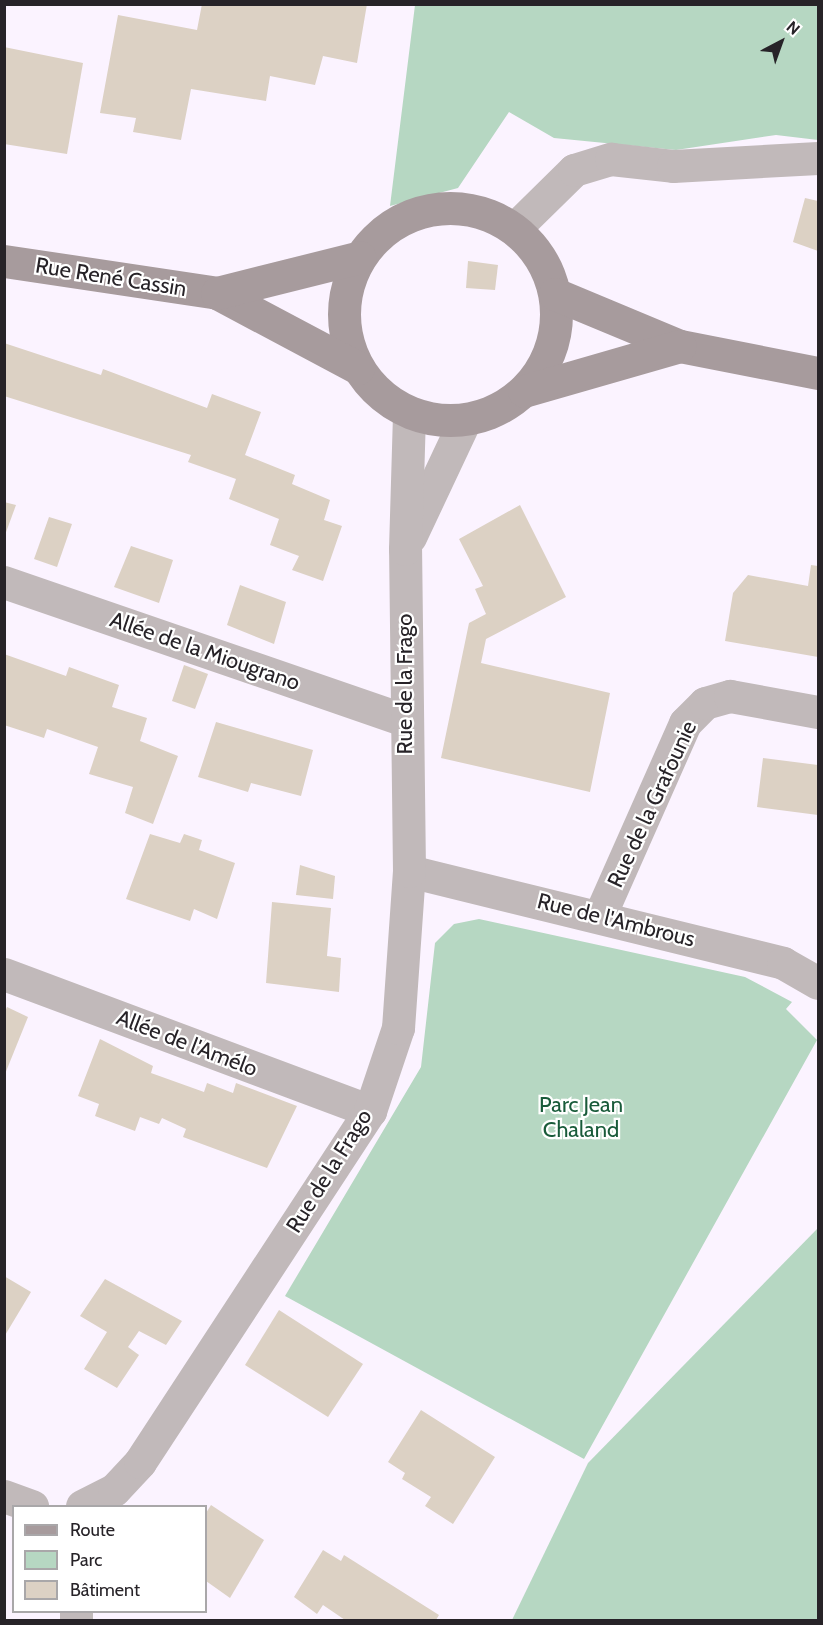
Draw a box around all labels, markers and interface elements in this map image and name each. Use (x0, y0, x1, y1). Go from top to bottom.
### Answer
north arrow (751, 12, 811, 72)
text: N (783, 17, 804, 39)
street label: Rue René Cassin (34, 252, 188, 302)
street label: Allée de la Miougrano (107, 606, 303, 696)
street label: Rue de la Frago (392, 614, 418, 754)
street label: Rue de la Grafounie (602, 717, 702, 891)
street label: Rue de l'Ambrous (534, 888, 698, 952)
street label: Allée de l'Amélo (113, 1004, 261, 1082)
park label: Parc Jean Chaland (539, 1091, 623, 1142)
street label: Rue de la Frago (280, 1104, 378, 1238)
legend (12, 1505, 207, 1613)
text: Route (70, 1519, 115, 1541)
text: Parc (70, 1549, 102, 1571)
text: Bâtiment (70, 1579, 140, 1601)

